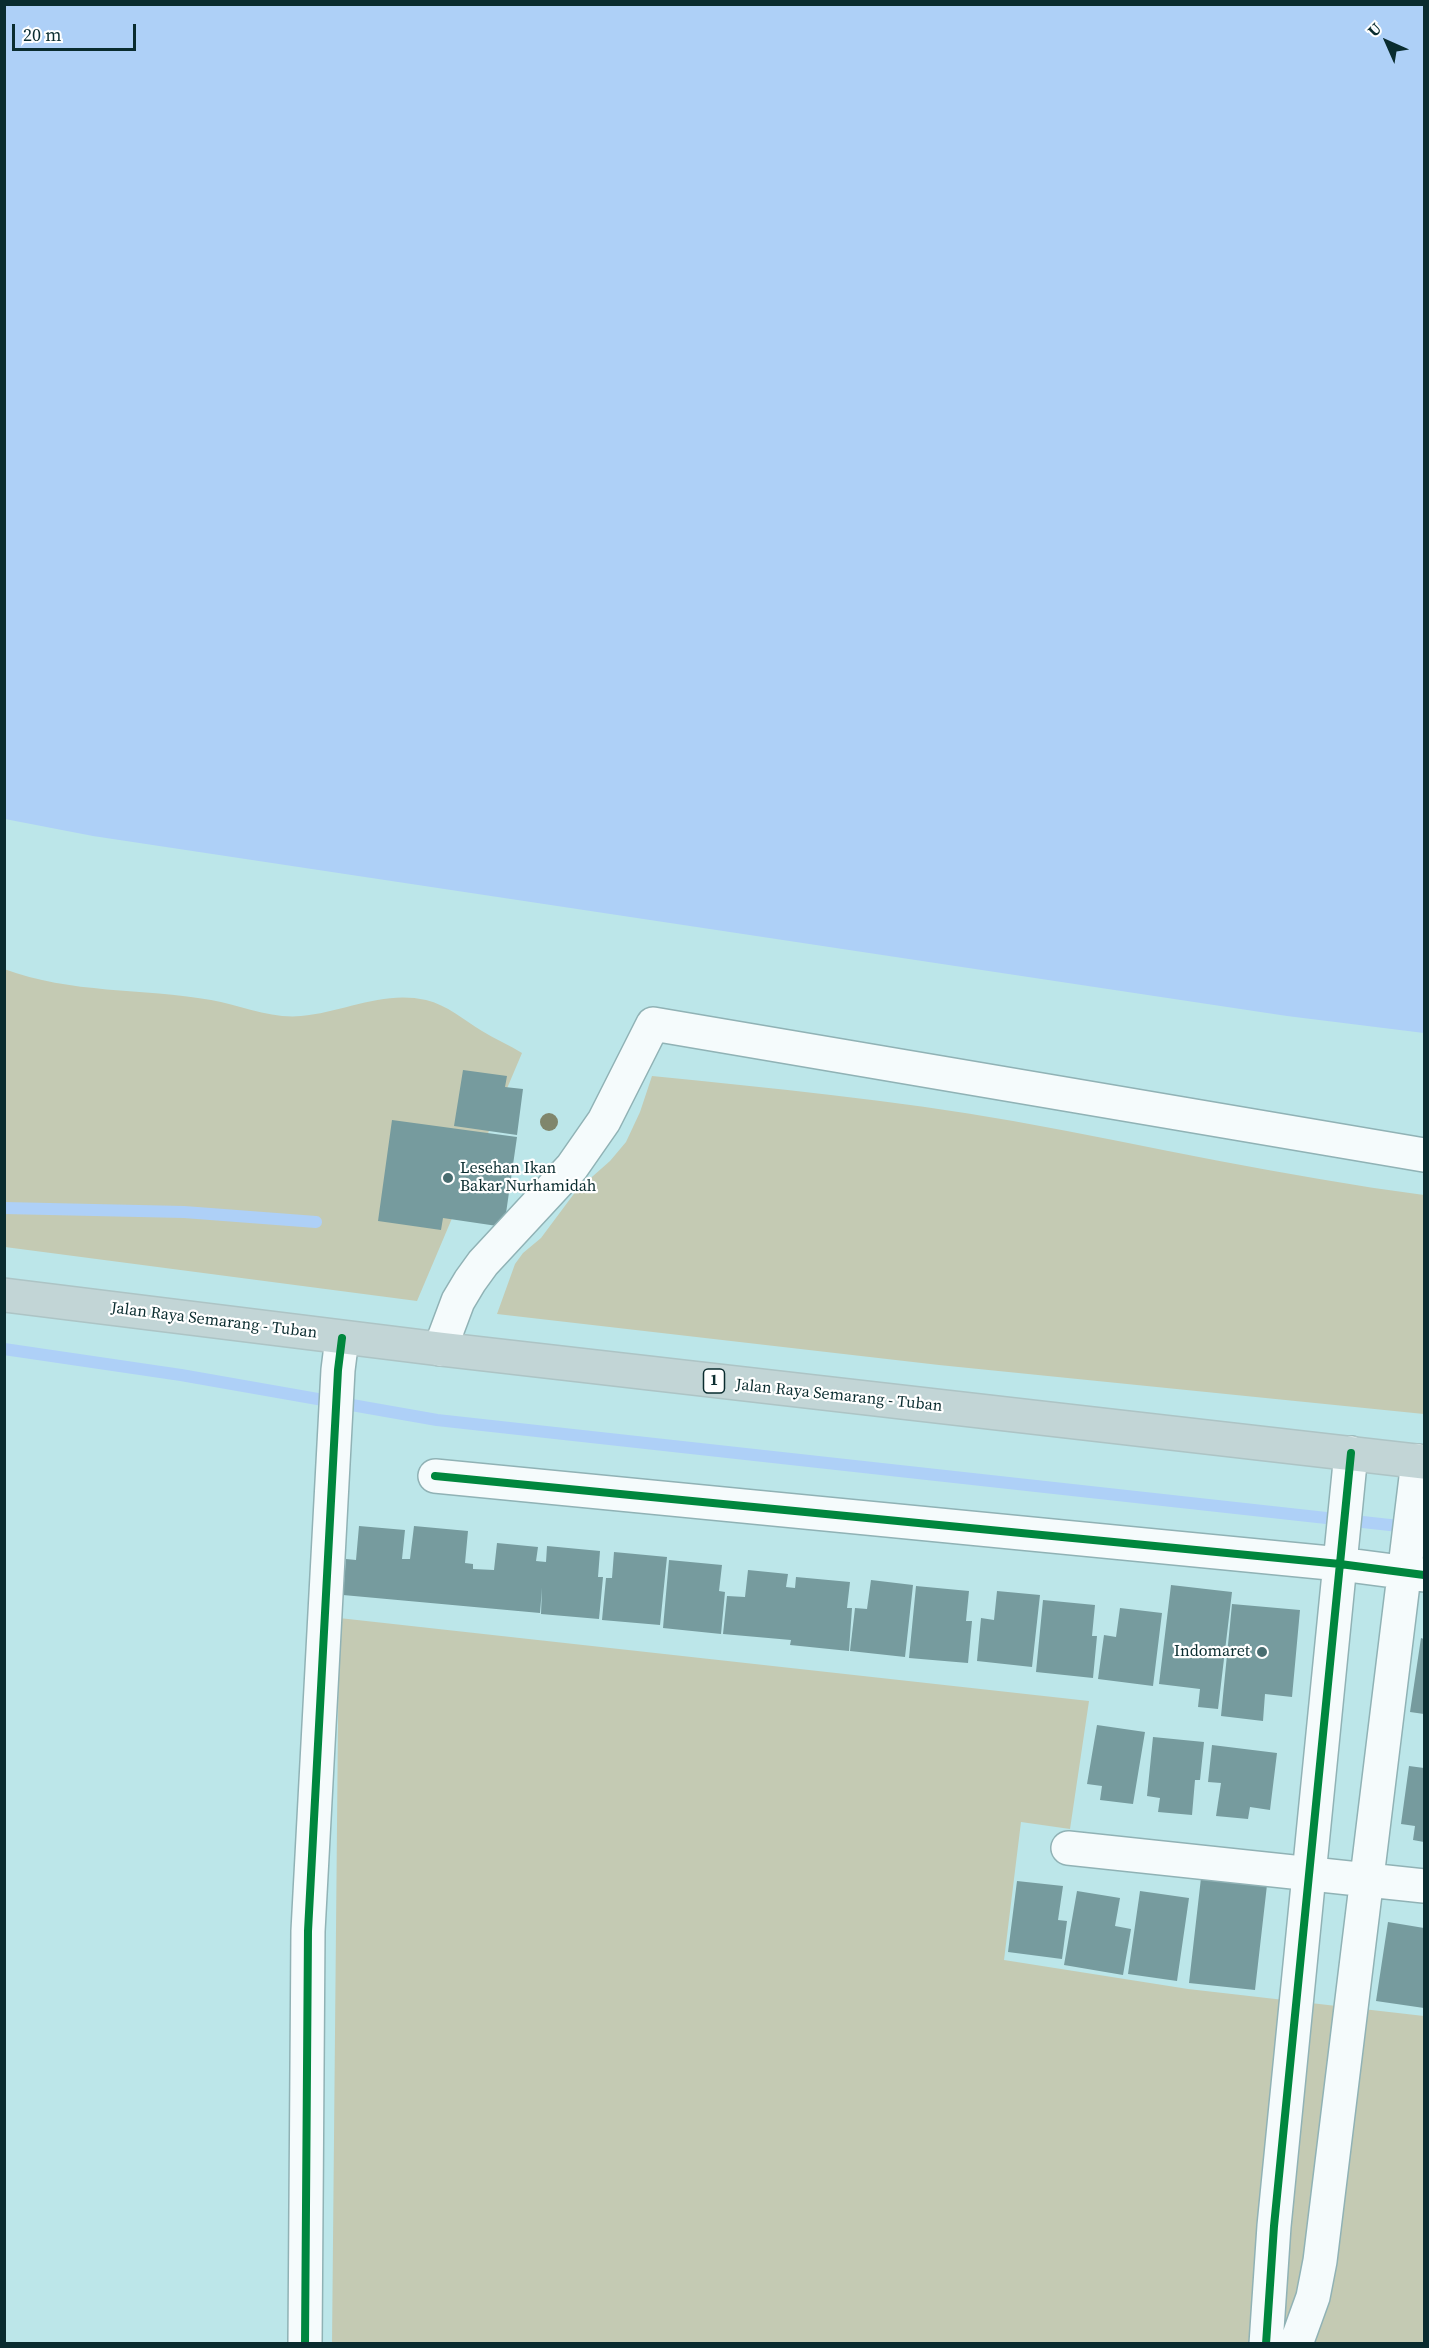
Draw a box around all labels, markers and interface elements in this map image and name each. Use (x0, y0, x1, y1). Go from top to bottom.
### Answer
scale bar (15, 12, 140, 50)
north arrow (1357, 12, 1417, 72)
text: U (1362, 17, 1386, 41)
text: 20 m (23, 22, 61, 47)
place label: Lesehan Ikan Bakar Nurhamidah (460, 1159, 596, 1197)
marker: Lesehan Ikan Bakar Nurhamidah (441, 1171, 455, 1185)
street label: Jalan Raya Semarang - Tuban (110, 1299, 318, 1343)
road number: 1 (704, 1369, 724, 1393)
street label: Jalan Raya Semarang - Tuban (735, 1376, 943, 1416)
place label: Indomaret (1174, 1642, 1250, 1662)
marker: Indomaret (1255, 1645, 1269, 1659)

